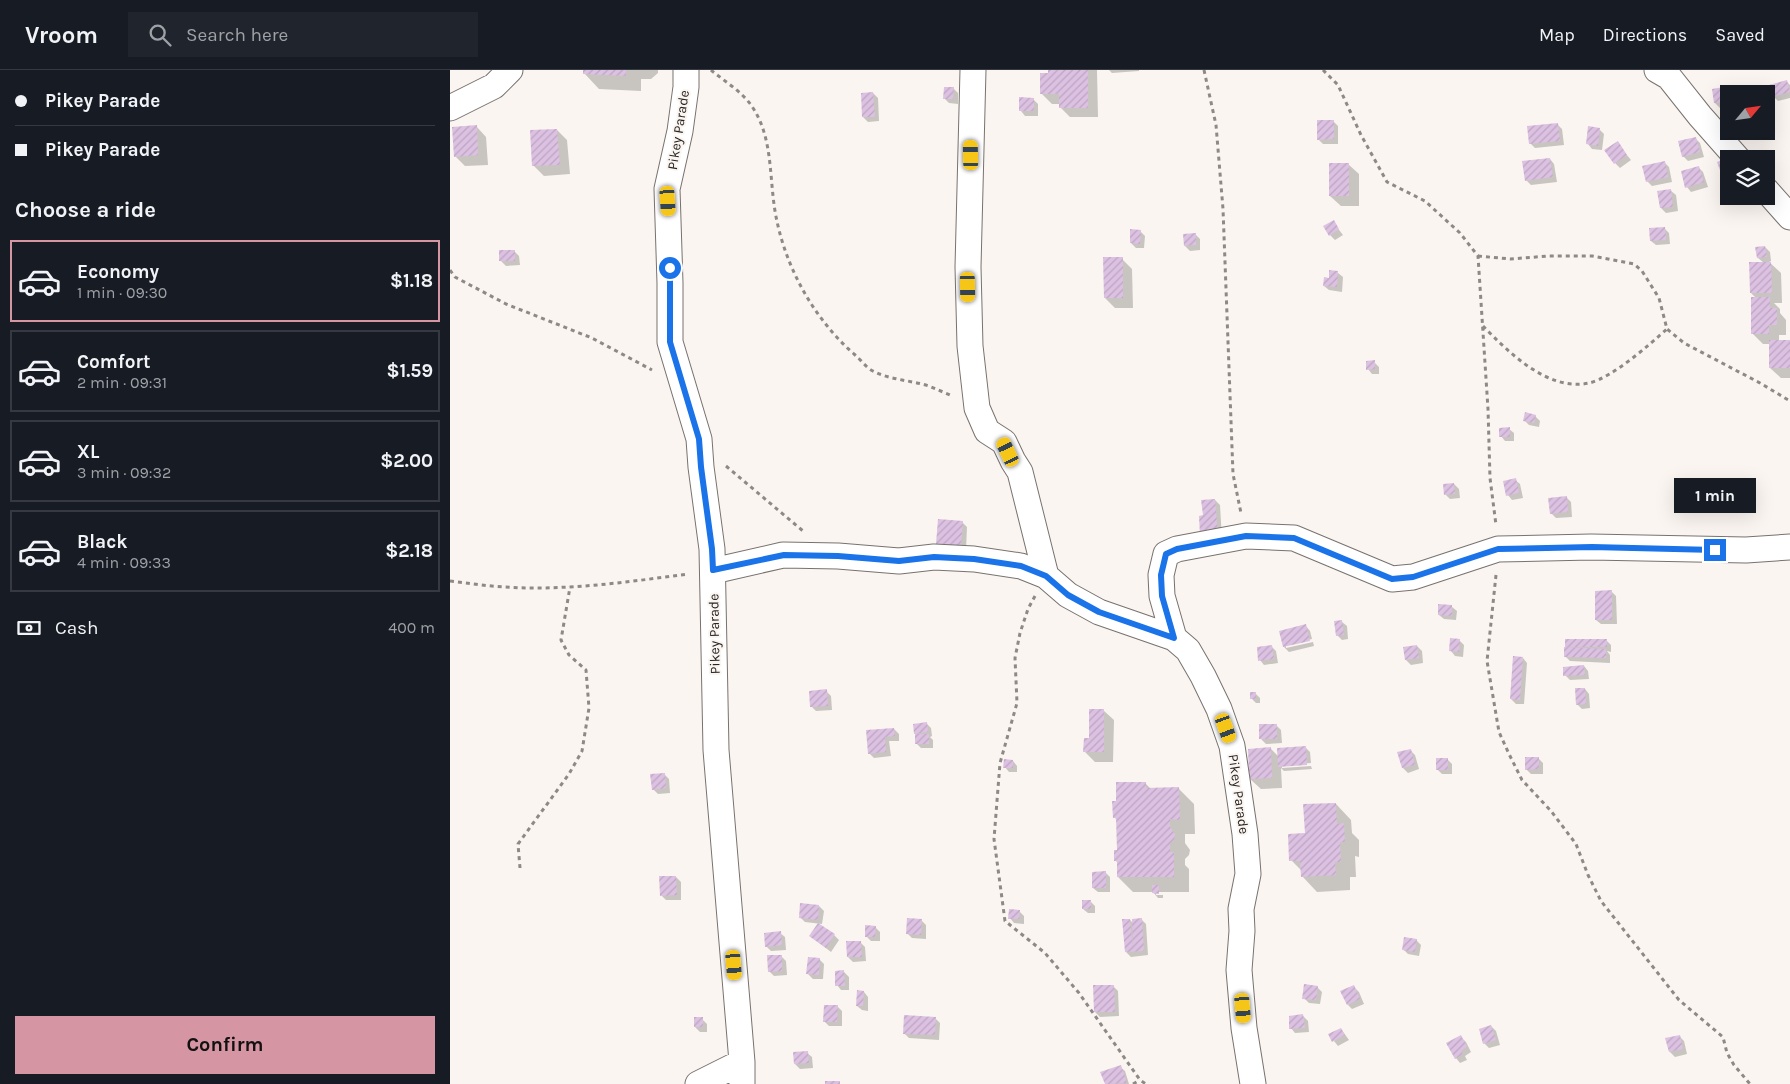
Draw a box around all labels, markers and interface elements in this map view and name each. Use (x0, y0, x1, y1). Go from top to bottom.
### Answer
search box (128, 12, 478, 57)
text: Vroom (25, 21, 98, 49)
icon: search (146, 21, 174, 49)
text: Search here (186, 24, 288, 46)
text: Map (1539, 24, 1575, 46)
text: Directions (1603, 24, 1687, 46)
text: Saved (1715, 24, 1765, 46)
north arrow (1720, 85, 1775, 140)
map controls (1720, 85, 1775, 205)
street label: Pikey Parade (664, 89, 693, 171)
text: Pikey Parade (45, 90, 160, 112)
text: Pikey Parade (45, 139, 160, 161)
car (963, 140, 978, 170)
button: layers (1720, 150, 1775, 205)
car (659, 186, 676, 216)
text: Choose a ride (15, 197, 156, 223)
route start (659, 257, 681, 279)
icon: car (17, 259, 62, 304)
text: Economy (77, 261, 159, 283)
text: $1.18 (390, 270, 433, 292)
car (960, 272, 975, 302)
text: 1 min · 09:30 (77, 283, 167, 302)
icon: car (17, 349, 62, 394)
text: Comfort (77, 351, 151, 373)
text: $1.59 (386, 360, 433, 382)
text: 2 min · 09:31 (77, 373, 167, 392)
car (994, 435, 1021, 469)
icon: car (17, 439, 62, 484)
text: XL (77, 441, 99, 463)
text: $2.00 (380, 450, 433, 472)
text: 3 min · 09:32 (77, 463, 171, 482)
callout: 1 min (1674, 478, 1756, 512)
text: 1 min (1695, 486, 1735, 505)
icon: car (17, 529, 62, 574)
text: Black (77, 531, 128, 553)
route end (1704, 539, 1726, 561)
text: $2.18 (385, 540, 433, 562)
text: 4 min · 09:33 (77, 553, 171, 572)
street label: Pikey Parade (705, 594, 724, 674)
icon: cash (15, 614, 43, 642)
text: Cash (55, 617, 99, 639)
text: 400 m (388, 618, 435, 637)
car (1213, 711, 1238, 745)
street label: Pikey Parade (1224, 753, 1253, 835)
car (725, 949, 742, 981)
car (1234, 992, 1251, 1024)
button: Confirm (15, 1016, 435, 1074)

